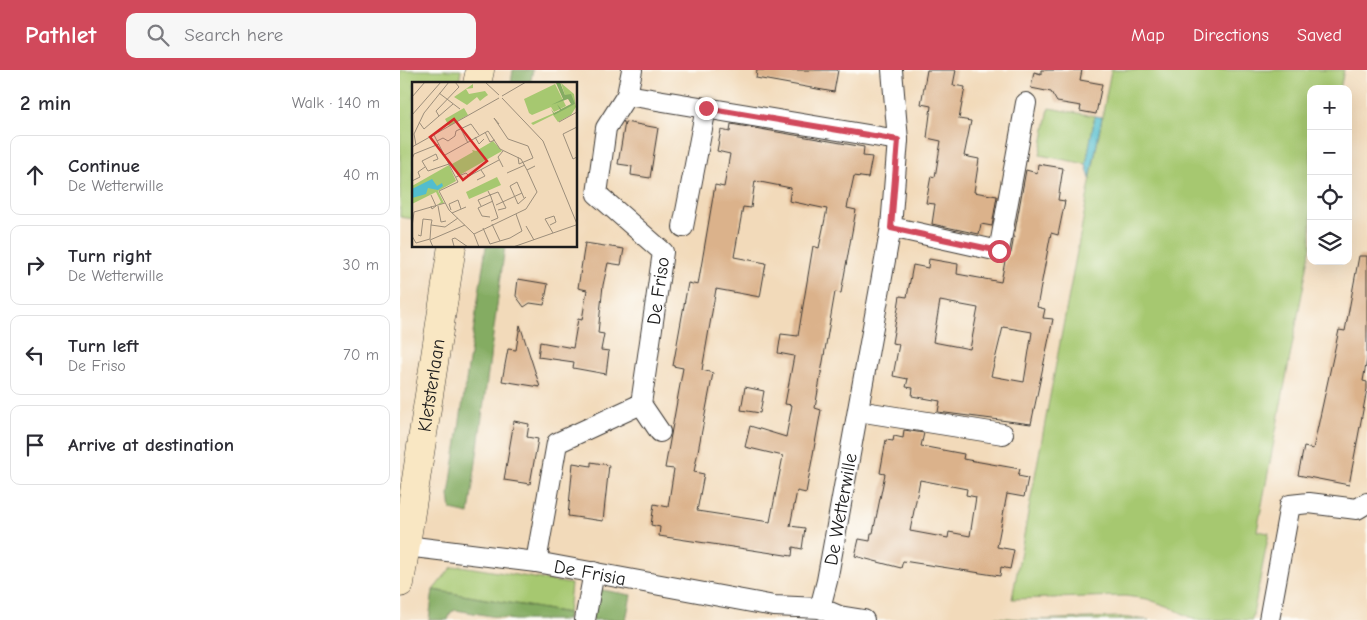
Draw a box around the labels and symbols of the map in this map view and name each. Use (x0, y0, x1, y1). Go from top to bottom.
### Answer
inset map (412, 82, 578, 248)
route end (695, 97, 718, 120)
route start (988, 240, 1011, 263)
street label: De Friso (643, 255, 674, 326)
street label: Kletsterlaan (413, 337, 450, 434)
street label: De Wetterwille (820, 451, 862, 567)
street label: De Frisia (552, 556, 628, 590)

